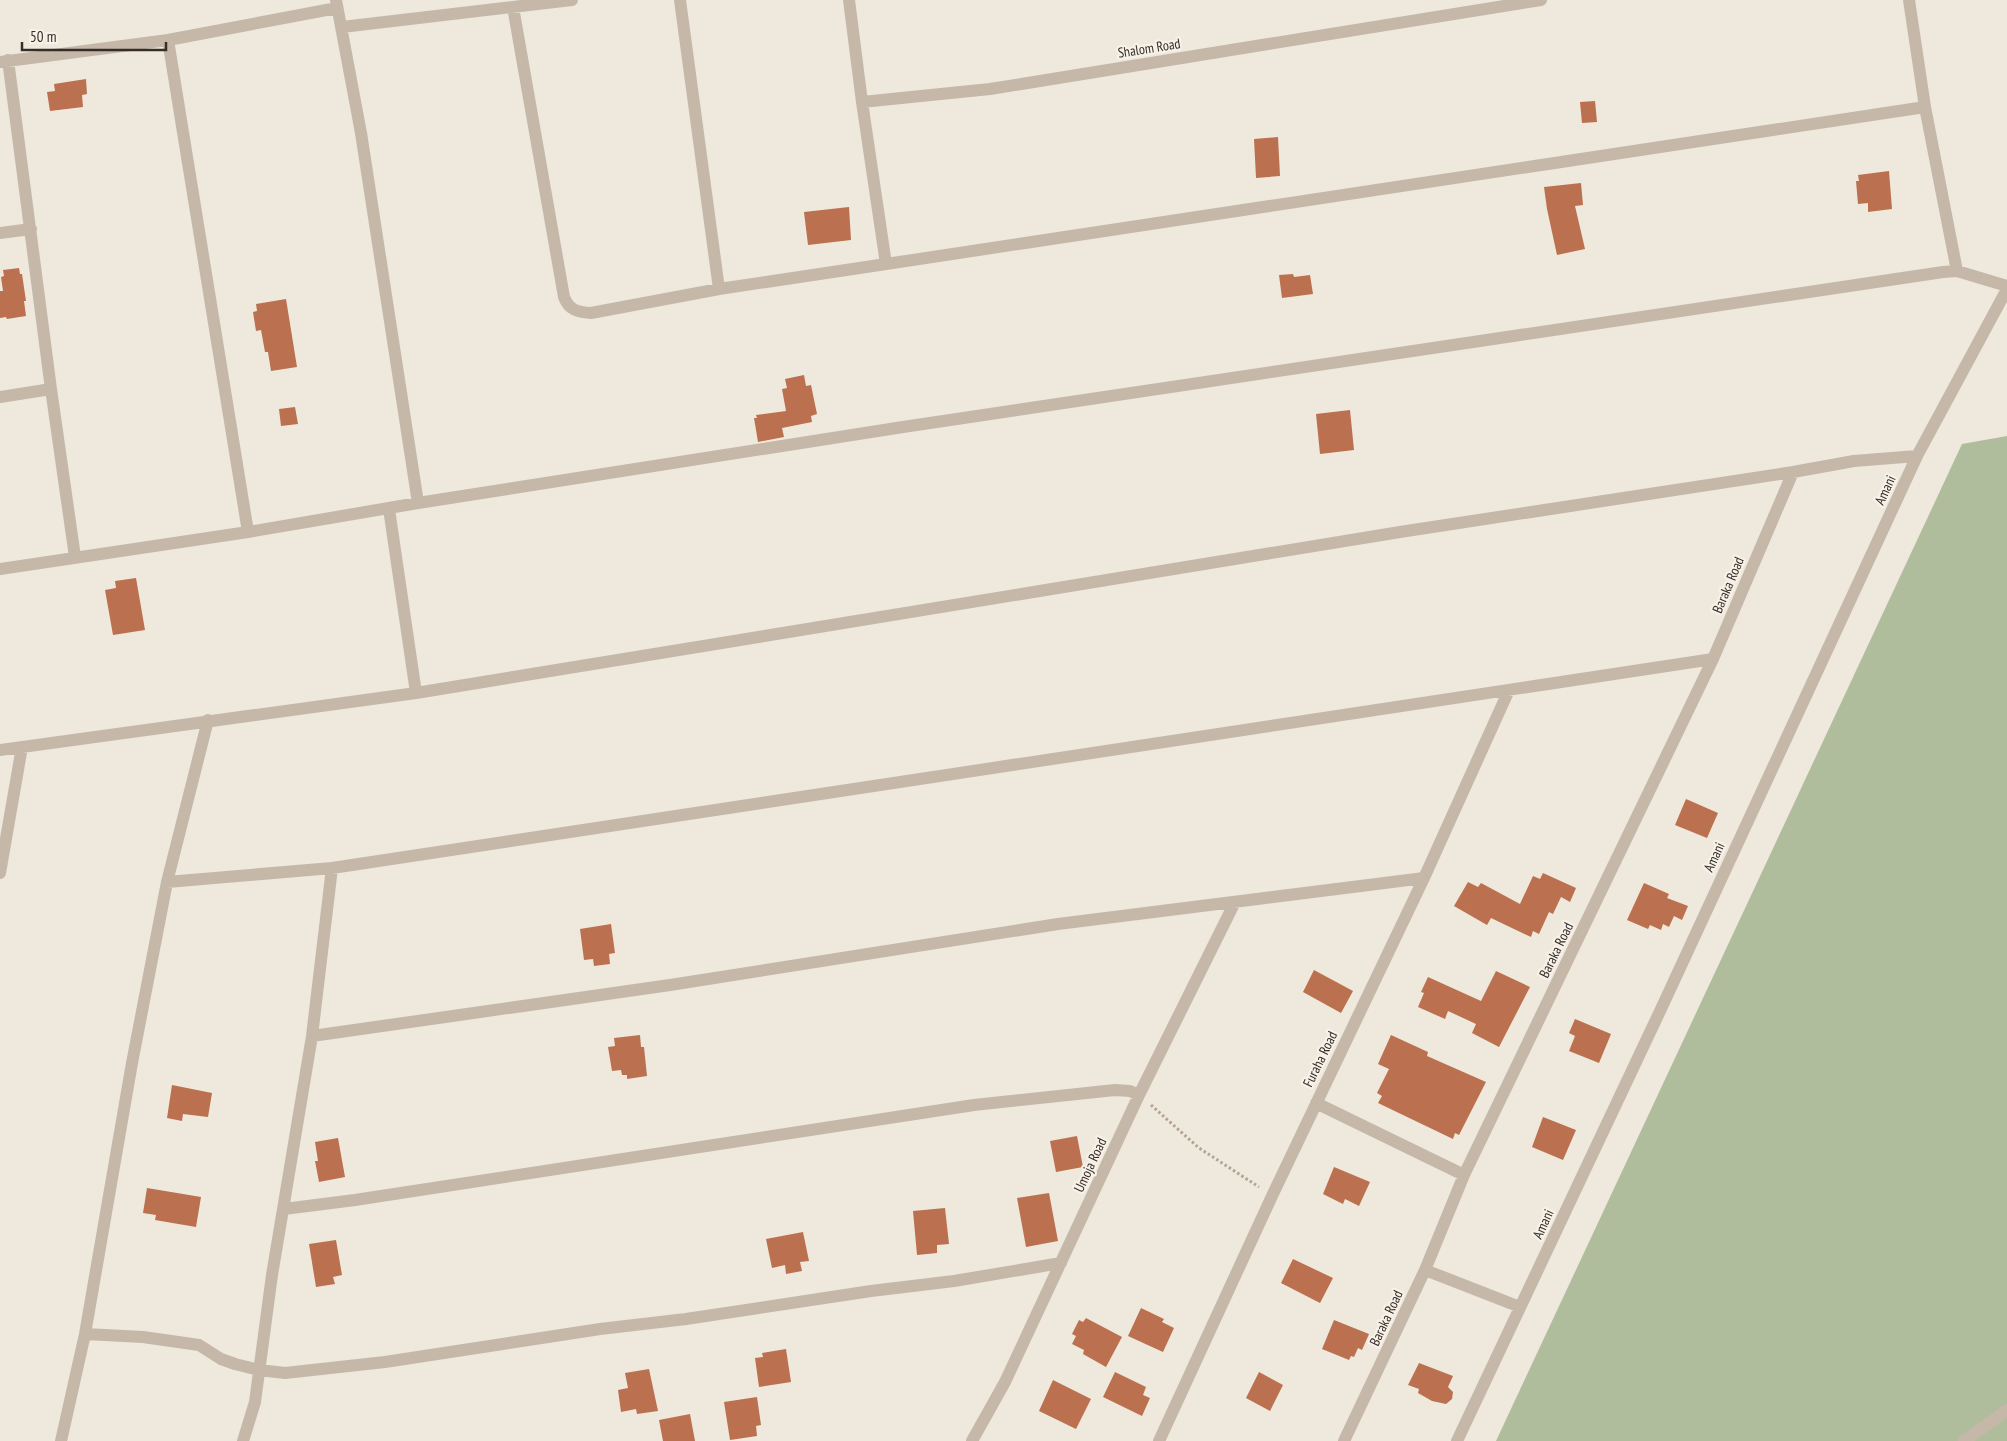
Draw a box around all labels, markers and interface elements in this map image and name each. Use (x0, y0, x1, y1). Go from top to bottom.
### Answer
scale bar (22, 20, 166, 52)
text: 50 m (30, 27, 56, 46)
street label: Shalom Road (1116, 34, 1182, 62)
street label: Amani (1870, 472, 1900, 508)
street label: Baraka Road (1708, 554, 1748, 616)
street label: Amani (1699, 839, 1729, 875)
street label: Baraka Road (1535, 919, 1577, 981)
street label: Furaha Road (1299, 1028, 1341, 1090)
street label: Umoja Road (1070, 1135, 1110, 1195)
street label: Amani (1528, 1206, 1558, 1242)
street label: Baraka Road (1365, 1287, 1407, 1349)

